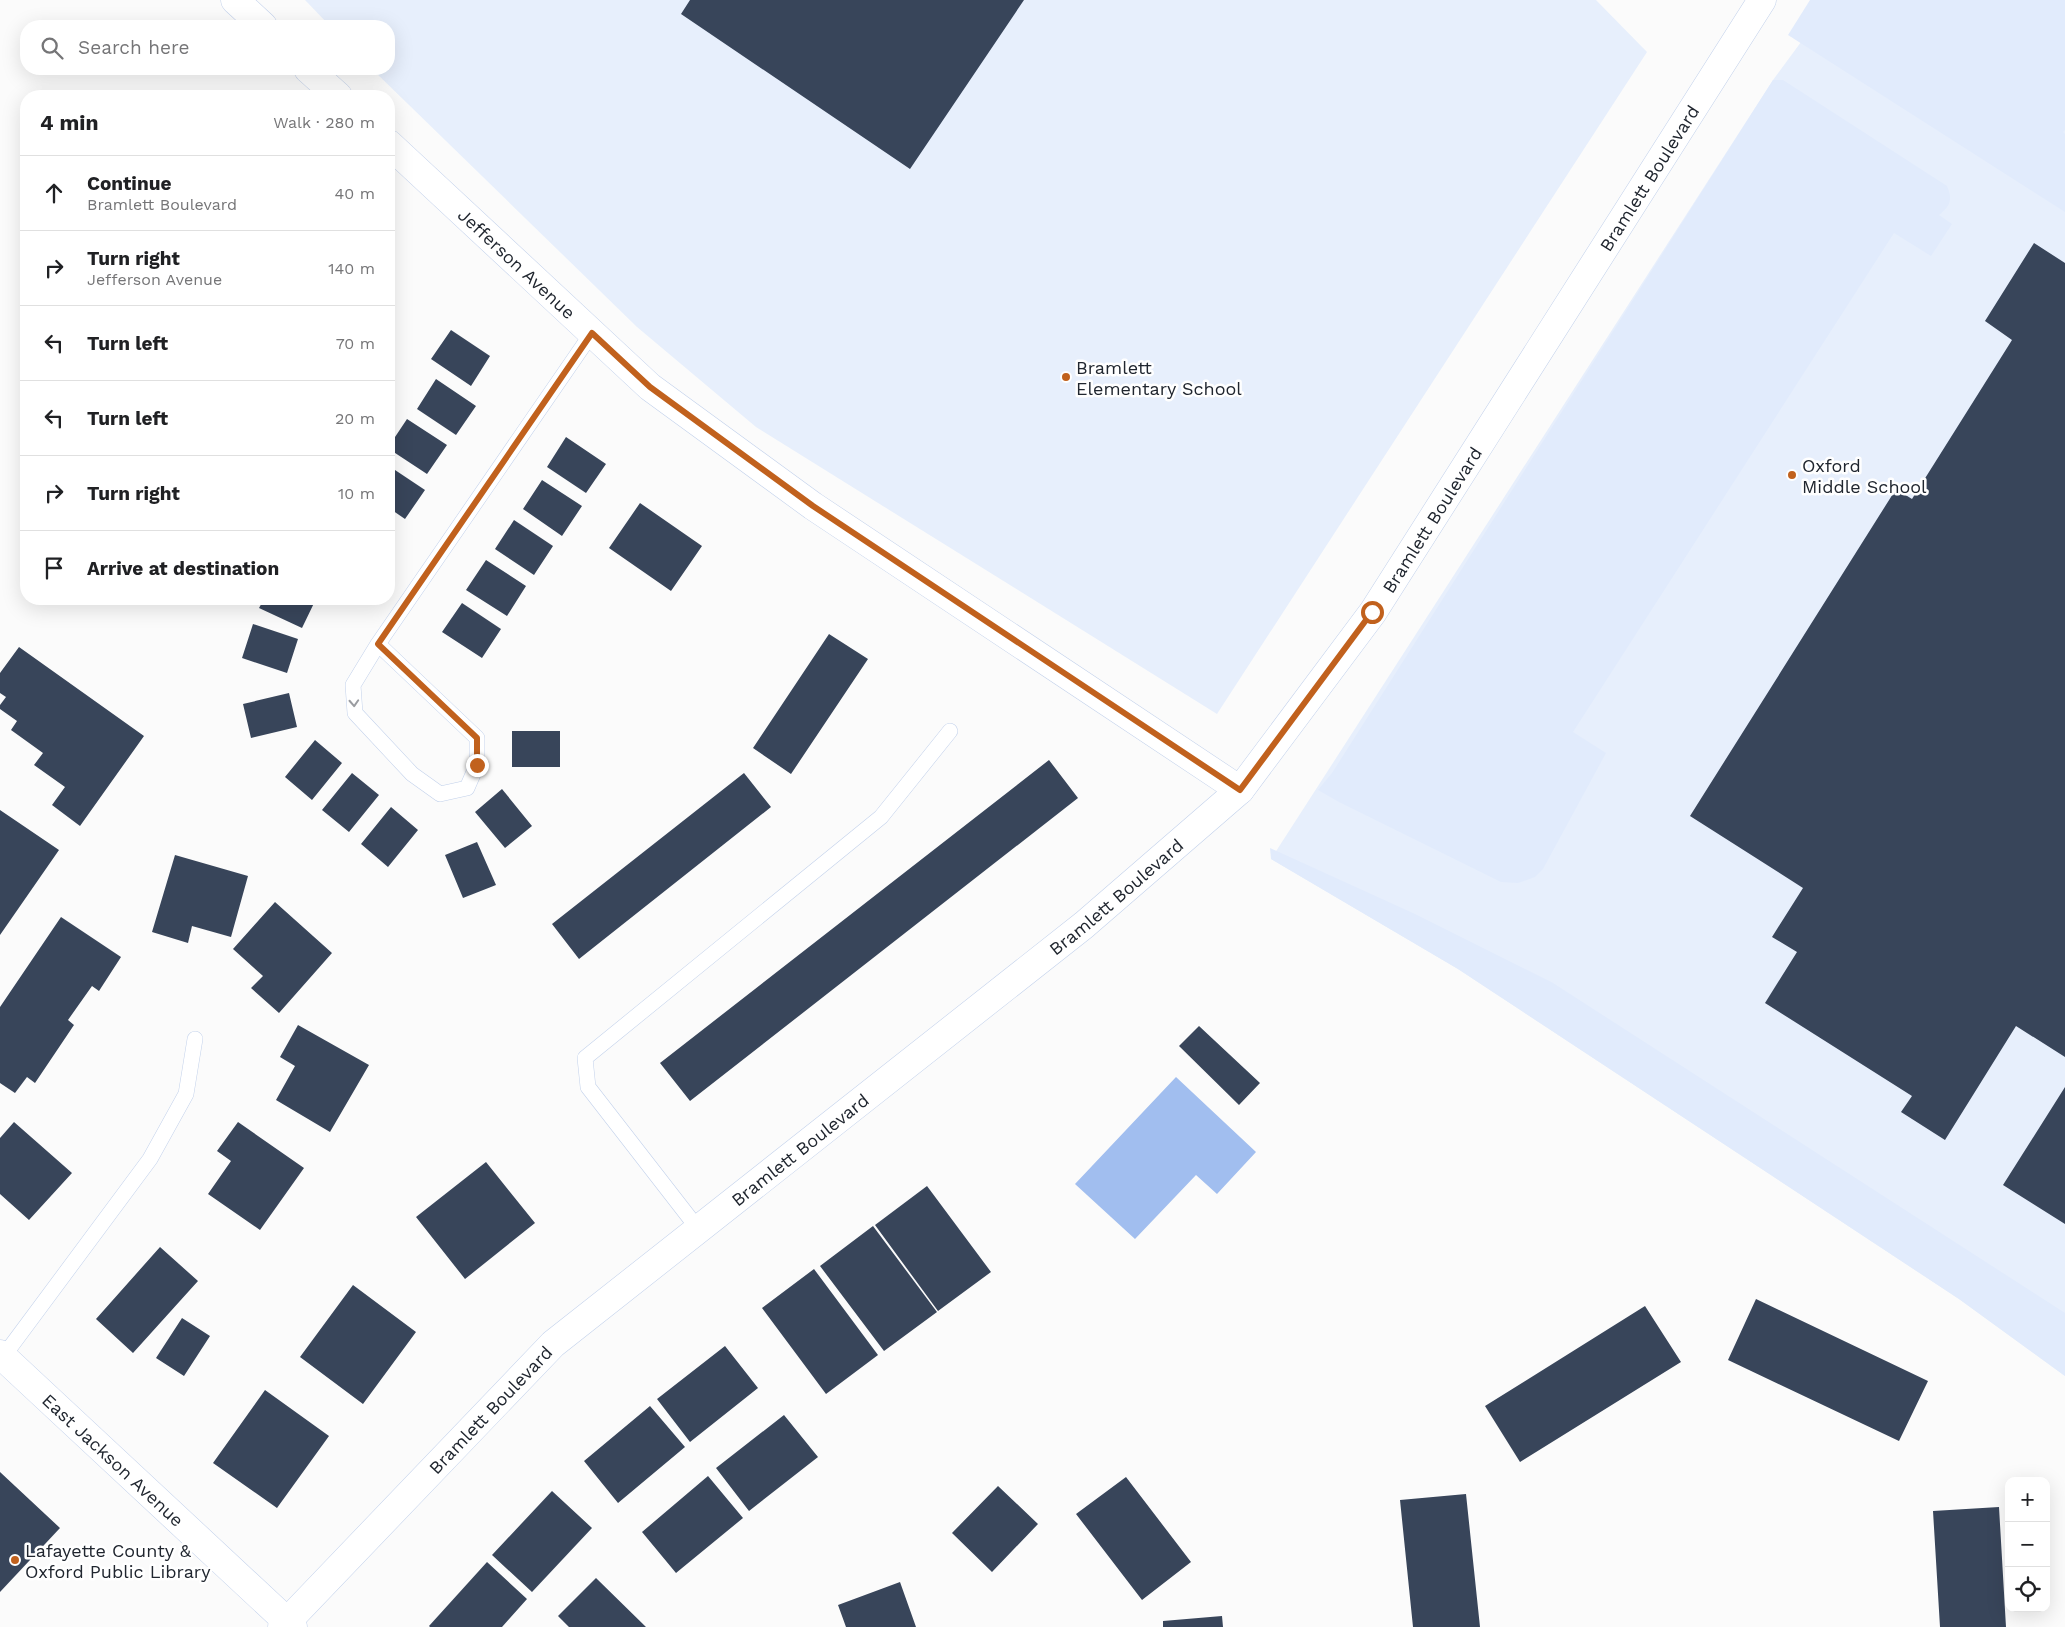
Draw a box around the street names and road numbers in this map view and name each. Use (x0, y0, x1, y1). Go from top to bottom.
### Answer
street label: Bramlett Boulevard (1595, 101, 1703, 255)
street label: Jefferson Avenue (454, 204, 580, 323)
street label: Bramlett Boulevard (1377, 443, 1486, 597)
street label: Bramlett Boulevard (1045, 834, 1187, 959)
street label: Bramlett Boulevard (727, 1089, 872, 1210)
street label: Bramlett Boulevard (424, 1341, 556, 1478)
street label: East Jackson Avenue (38, 1389, 188, 1530)

